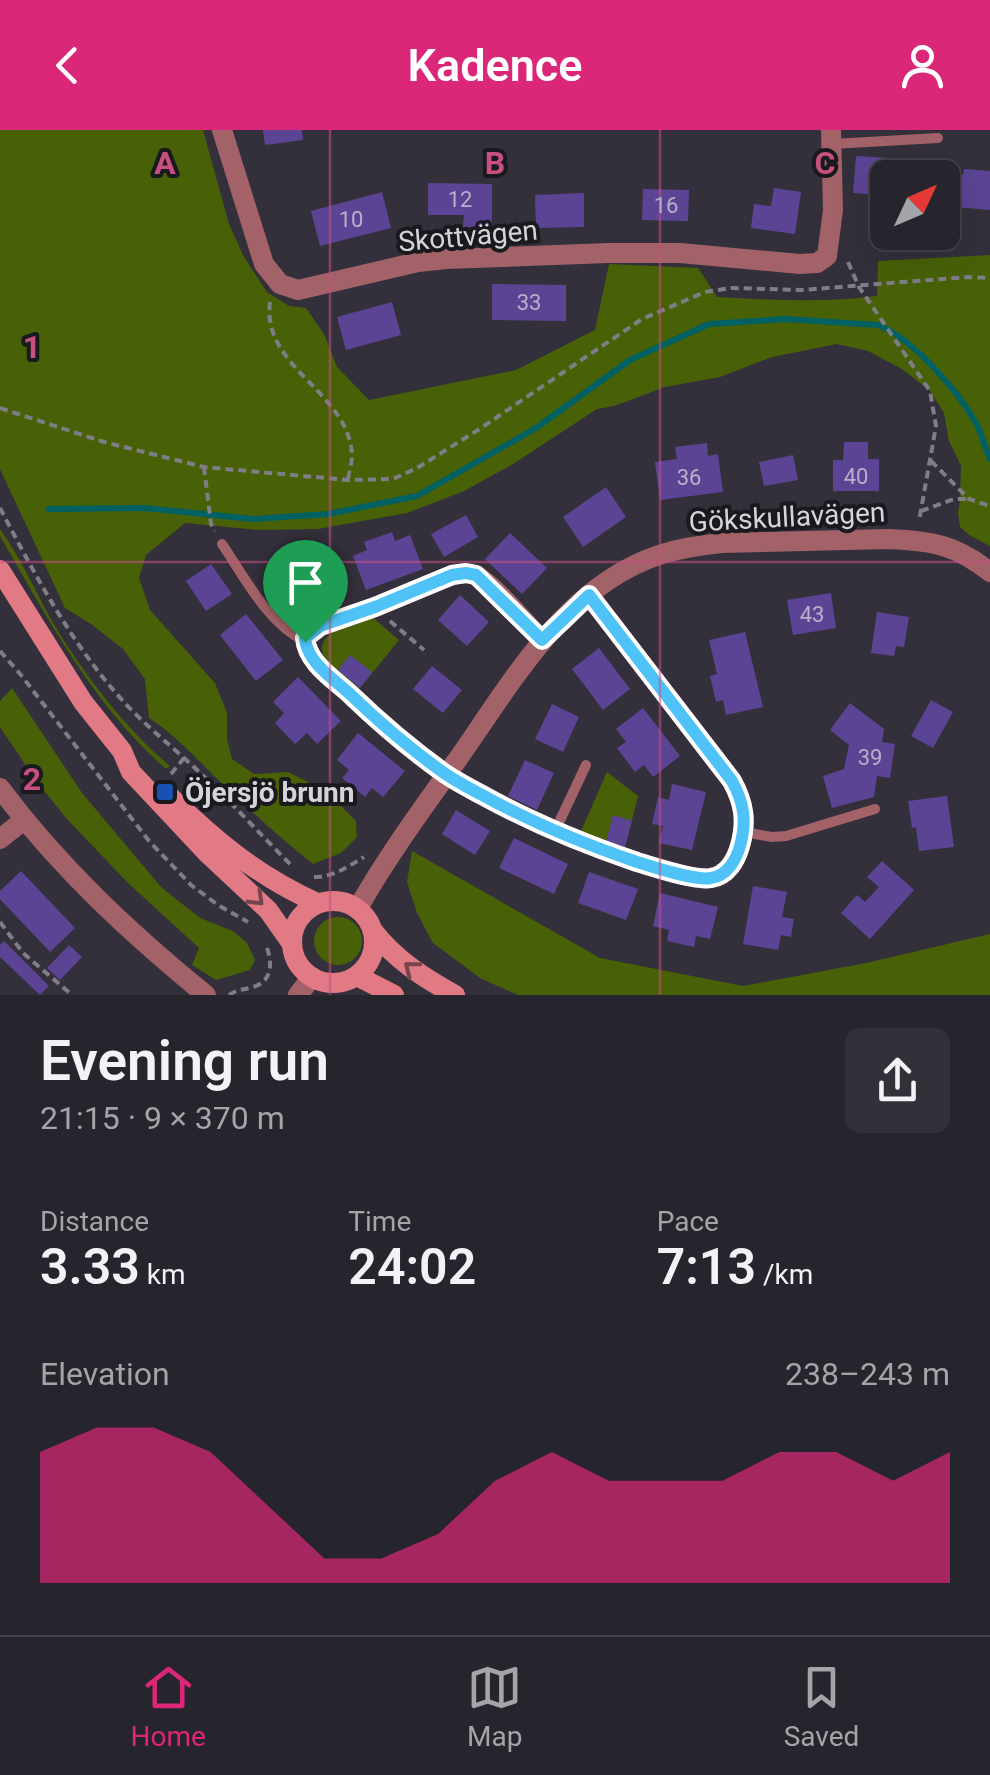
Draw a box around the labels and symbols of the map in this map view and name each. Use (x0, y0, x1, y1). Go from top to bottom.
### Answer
text: A (154, 144, 176, 182)
text: B (485, 144, 505, 182)
text: C (815, 144, 835, 182)
north arrow (870, 160, 960, 250)
house number: 12 (448, 187, 472, 212)
house number: 16 (654, 193, 678, 218)
house number: 10 (339, 207, 363, 232)
street label: Skottvägen (397, 213, 539, 259)
house number: 33 (517, 290, 541, 315)
text: 1 (23, 328, 41, 366)
house number: 40 (844, 464, 868, 489)
house number: 36 (677, 465, 701, 490)
street label: Gökskullavägen (688, 495, 886, 539)
pin (263, 540, 348, 643)
house number: 43 (800, 602, 824, 627)
house number: 39 (858, 745, 882, 770)
text: 2 (23, 760, 41, 798)
place label: Öjersjö brunn (185, 776, 354, 809)
marker: Öjersjö brunn (154, 781, 176, 803)
one-way arrow (245, 887, 263, 905)
one-way arrow (404, 962, 422, 979)

